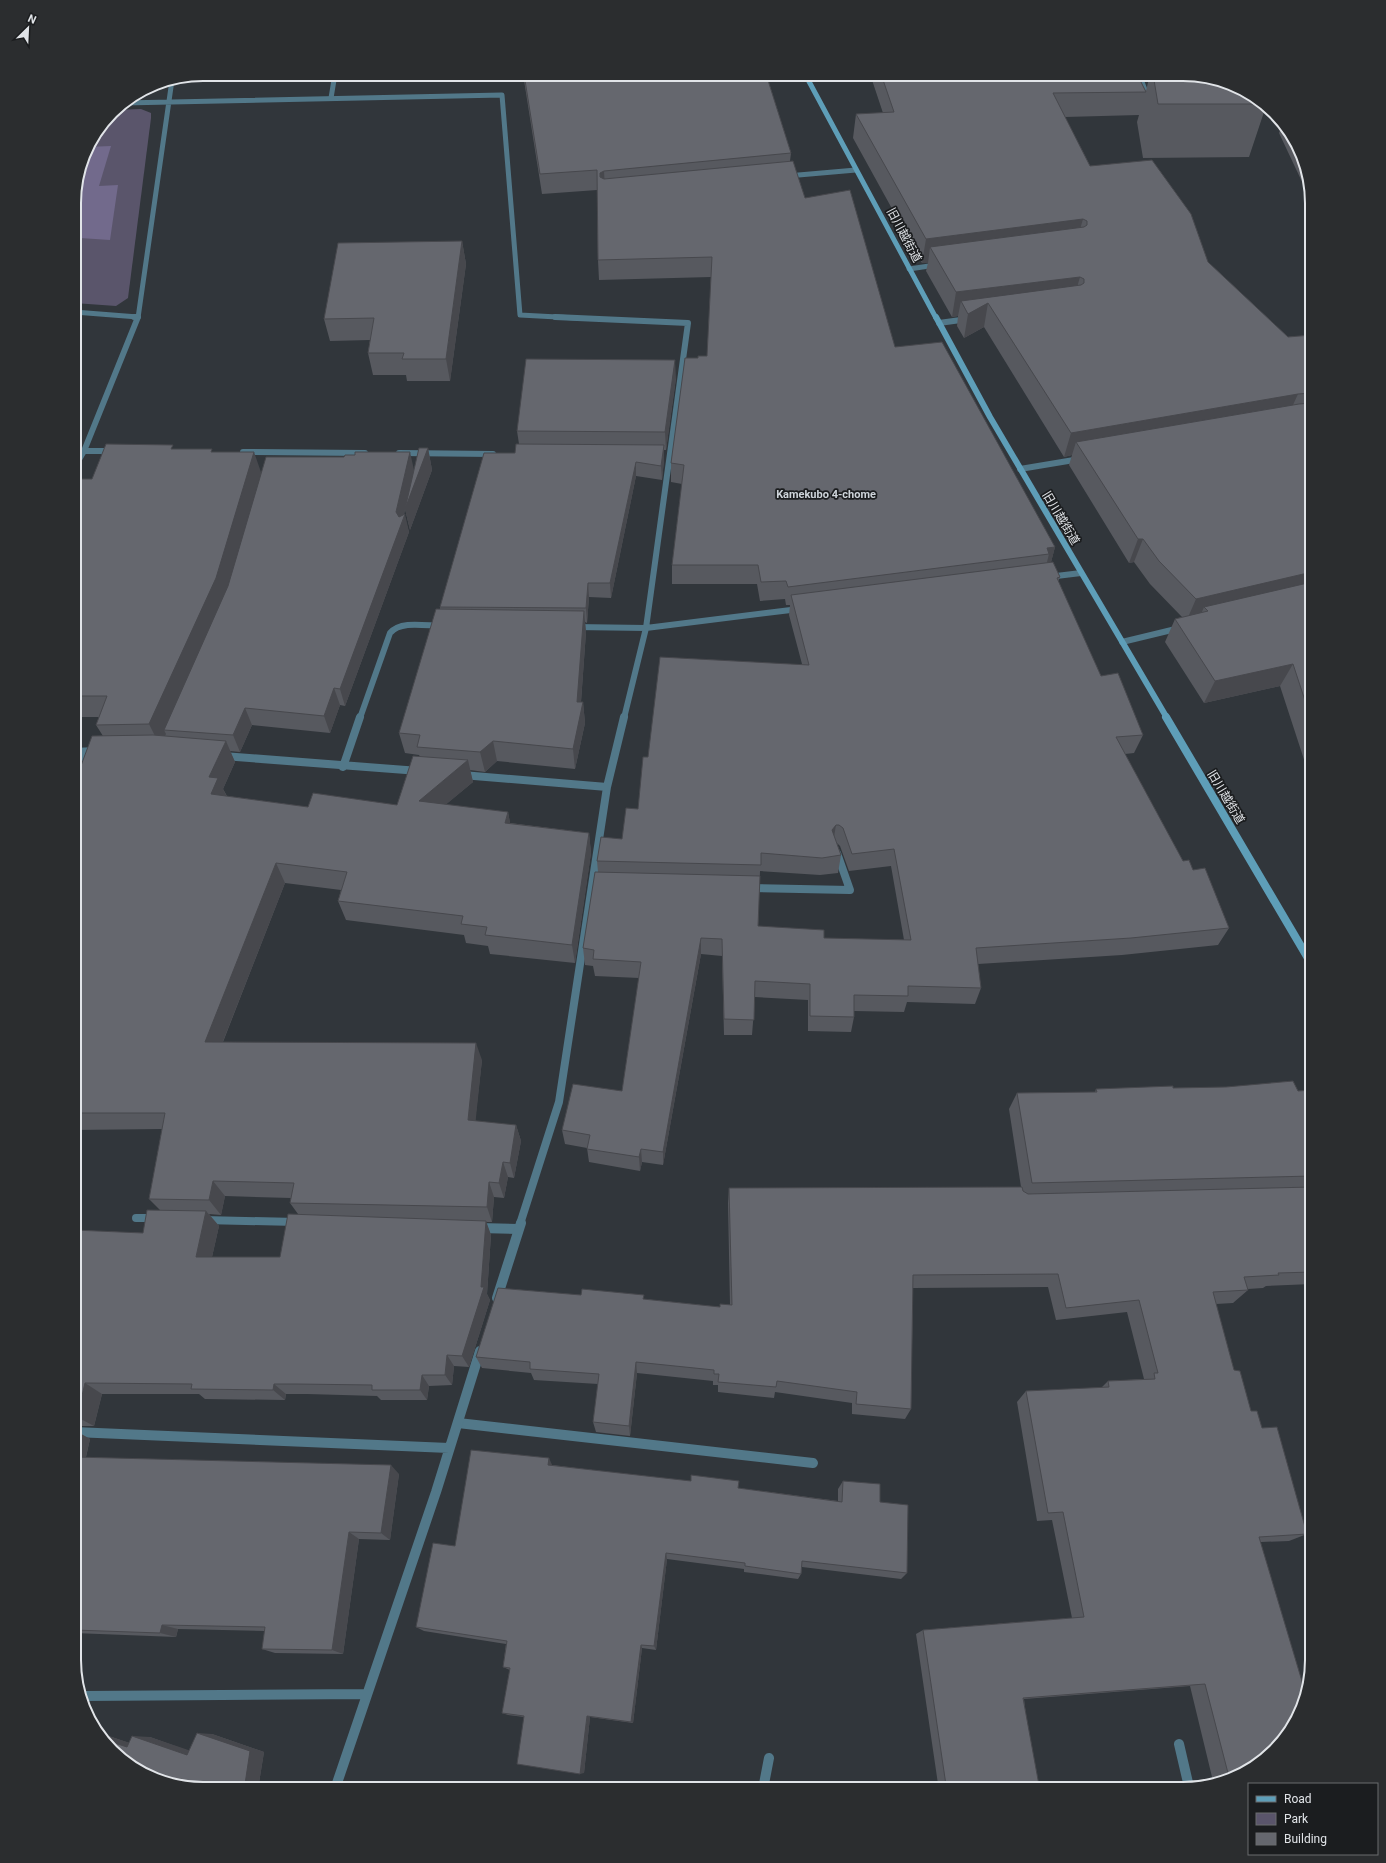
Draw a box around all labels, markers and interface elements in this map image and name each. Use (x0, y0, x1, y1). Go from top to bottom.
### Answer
north arrow (8, 8, 48, 48)
text: N (26, 12, 38, 27)
street label: 旧川越街道 (884, 205, 924, 265)
district label: Kamekubo 4-chome (776, 488, 876, 501)
street label: 旧川越街道 (1040, 489, 1082, 547)
street label: 旧川越街道 (1205, 768, 1247, 826)
legend (1248, 1783, 1378, 1855)
text: Road (1284, 1792, 1312, 1806)
text: Park (1284, 1812, 1309, 1826)
text: Building (1284, 1832, 1327, 1846)

